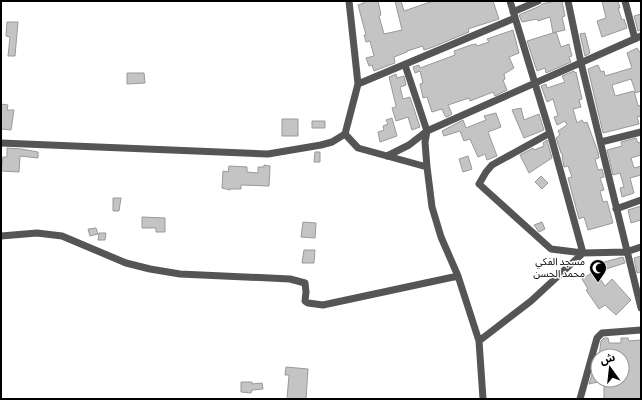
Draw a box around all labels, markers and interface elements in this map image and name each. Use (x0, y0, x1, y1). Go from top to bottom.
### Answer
place label: مسجد الفكي محمد الحسن (533, 255, 585, 281)
mosque icon: مسجد الفكي محمد الحسن (588, 258, 608, 283)
north arrow (590, 348, 630, 388)
text: ش (598, 350, 617, 368)

